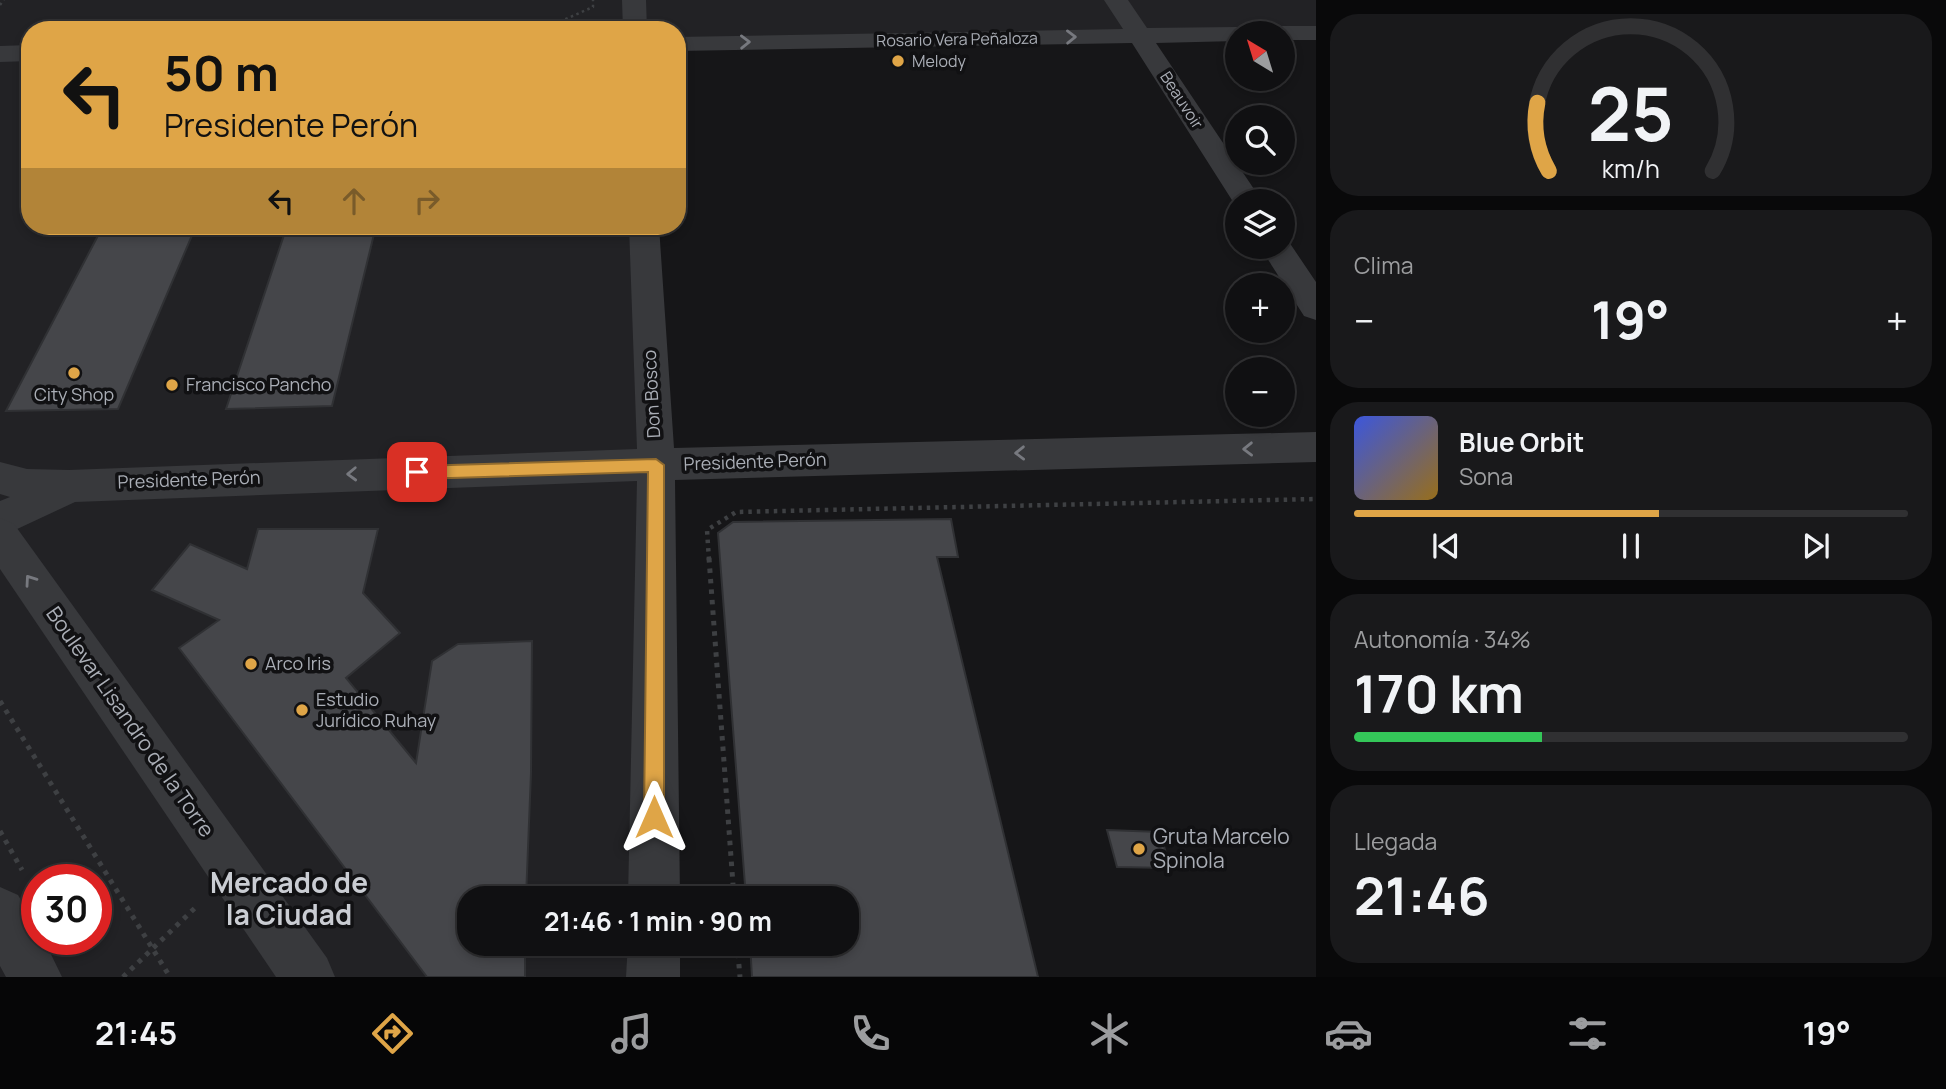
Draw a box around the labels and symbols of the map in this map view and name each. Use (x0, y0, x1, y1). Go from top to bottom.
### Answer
north arrow (1225, 21, 1295, 91)
street label: Rosario Vera Peñaloza (876, 27, 1038, 51)
one-way arrow (1066, 29, 1077, 44)
one-way arrow (740, 35, 751, 50)
place label: Melody (912, 50, 966, 72)
marker: Melody (890, 53, 906, 69)
street label: Beauvoir (1155, 67, 1209, 133)
street label: Don Bosco (637, 349, 665, 439)
marker: City Shop (66, 365, 82, 381)
place label: Francisco Pancho (186, 372, 332, 396)
marker: Francisco Pancho (164, 377, 180, 393)
place label: City Shop (34, 382, 114, 406)
one-way arrow (1242, 441, 1253, 456)
pin (387, 442, 447, 502)
one-way arrow (1015, 446, 1026, 461)
street label: Presidente Perón (683, 447, 827, 475)
street label: Presidente Perón (117, 465, 261, 493)
one-way arrow (346, 467, 357, 482)
one-way arrow (26, 575, 38, 588)
street label: Boulevar Lisandro de la Torre (40, 601, 221, 842)
place label: Arco Iris (265, 651, 331, 675)
marker: Arco Iris (243, 656, 259, 672)
place label: Estudio Jurídico Ruhay (316, 687, 437, 732)
marker: Estudio Jurídico Ruhay (294, 702, 310, 718)
position arrow (617, 780, 691, 854)
place label: Gruta Marcelo Spinola (1153, 822, 1290, 874)
marker: Gruta Marcelo Spinola (1131, 841, 1147, 857)
district label: Mercado de la Ciudad (210, 863, 368, 933)
speed limit sign: 30 (21, 864, 112, 955)

